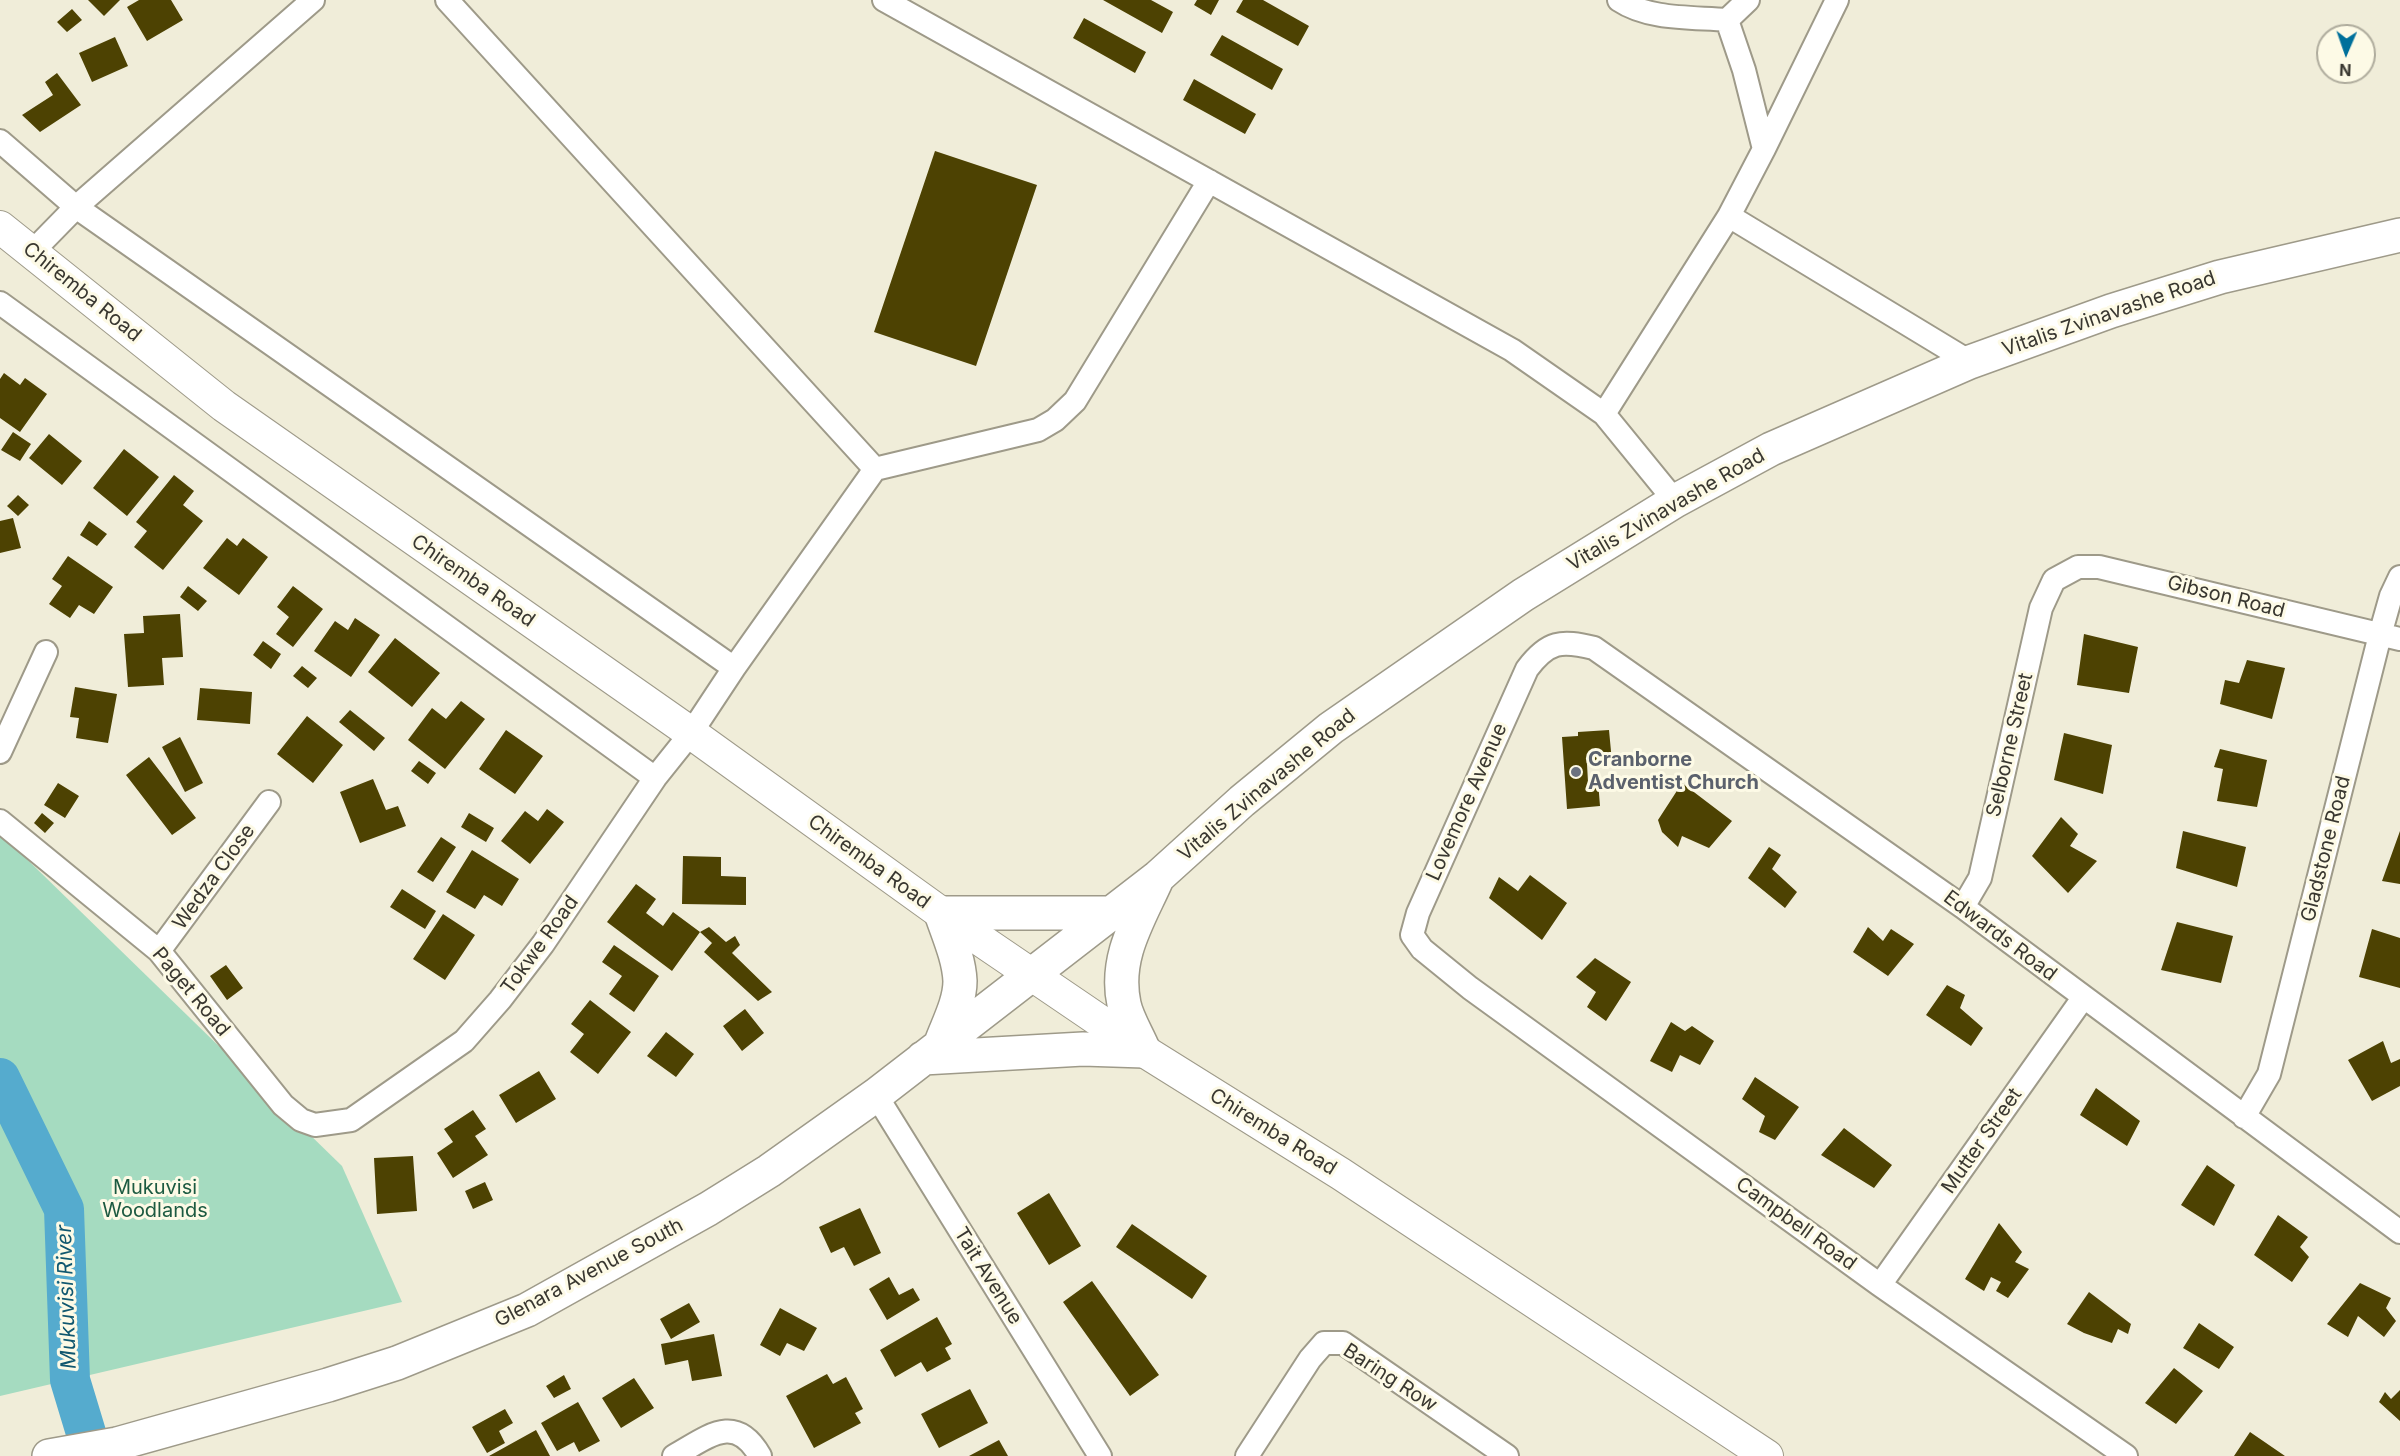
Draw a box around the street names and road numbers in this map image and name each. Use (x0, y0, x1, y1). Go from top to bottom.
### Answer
street label: Chiremba Road (18, 237, 146, 347)
street label: Vitalis Zvinavashe Road (1999, 266, 2219, 362)
street label: Vitalis Zvinavashe Road (1563, 444, 1769, 576)
street label: Chiremba Road (407, 530, 539, 632)
street label: Gibson Road (2165, 571, 2287, 623)
street label: Selborne Street (1982, 671, 2038, 819)
street label: Vitalis Zvinavashe Road (1173, 704, 1361, 866)
street label: Lovemore Avenue (1422, 720, 1512, 884)
street label: Gladstone Road (2296, 774, 2356, 924)
street label: Chiremba Road (803, 810, 935, 914)
street label: Wedza Close (168, 820, 260, 934)
street label: Edwards Road (1939, 886, 2061, 986)
street label: Tokwe Road (496, 891, 584, 999)
street label: Paget Road (147, 943, 235, 1041)
street label: Chiremba Road (1205, 1083, 1341, 1181)
street label: Mutter Street (1937, 1084, 2027, 1198)
street label: Campbell Road (1731, 1172, 1861, 1276)
street label: Glenara Avenue South (491, 1213, 687, 1333)
street label: Tait Avenue (949, 1223, 1027, 1329)
street label: Baring Row (1338, 1339, 1442, 1417)

